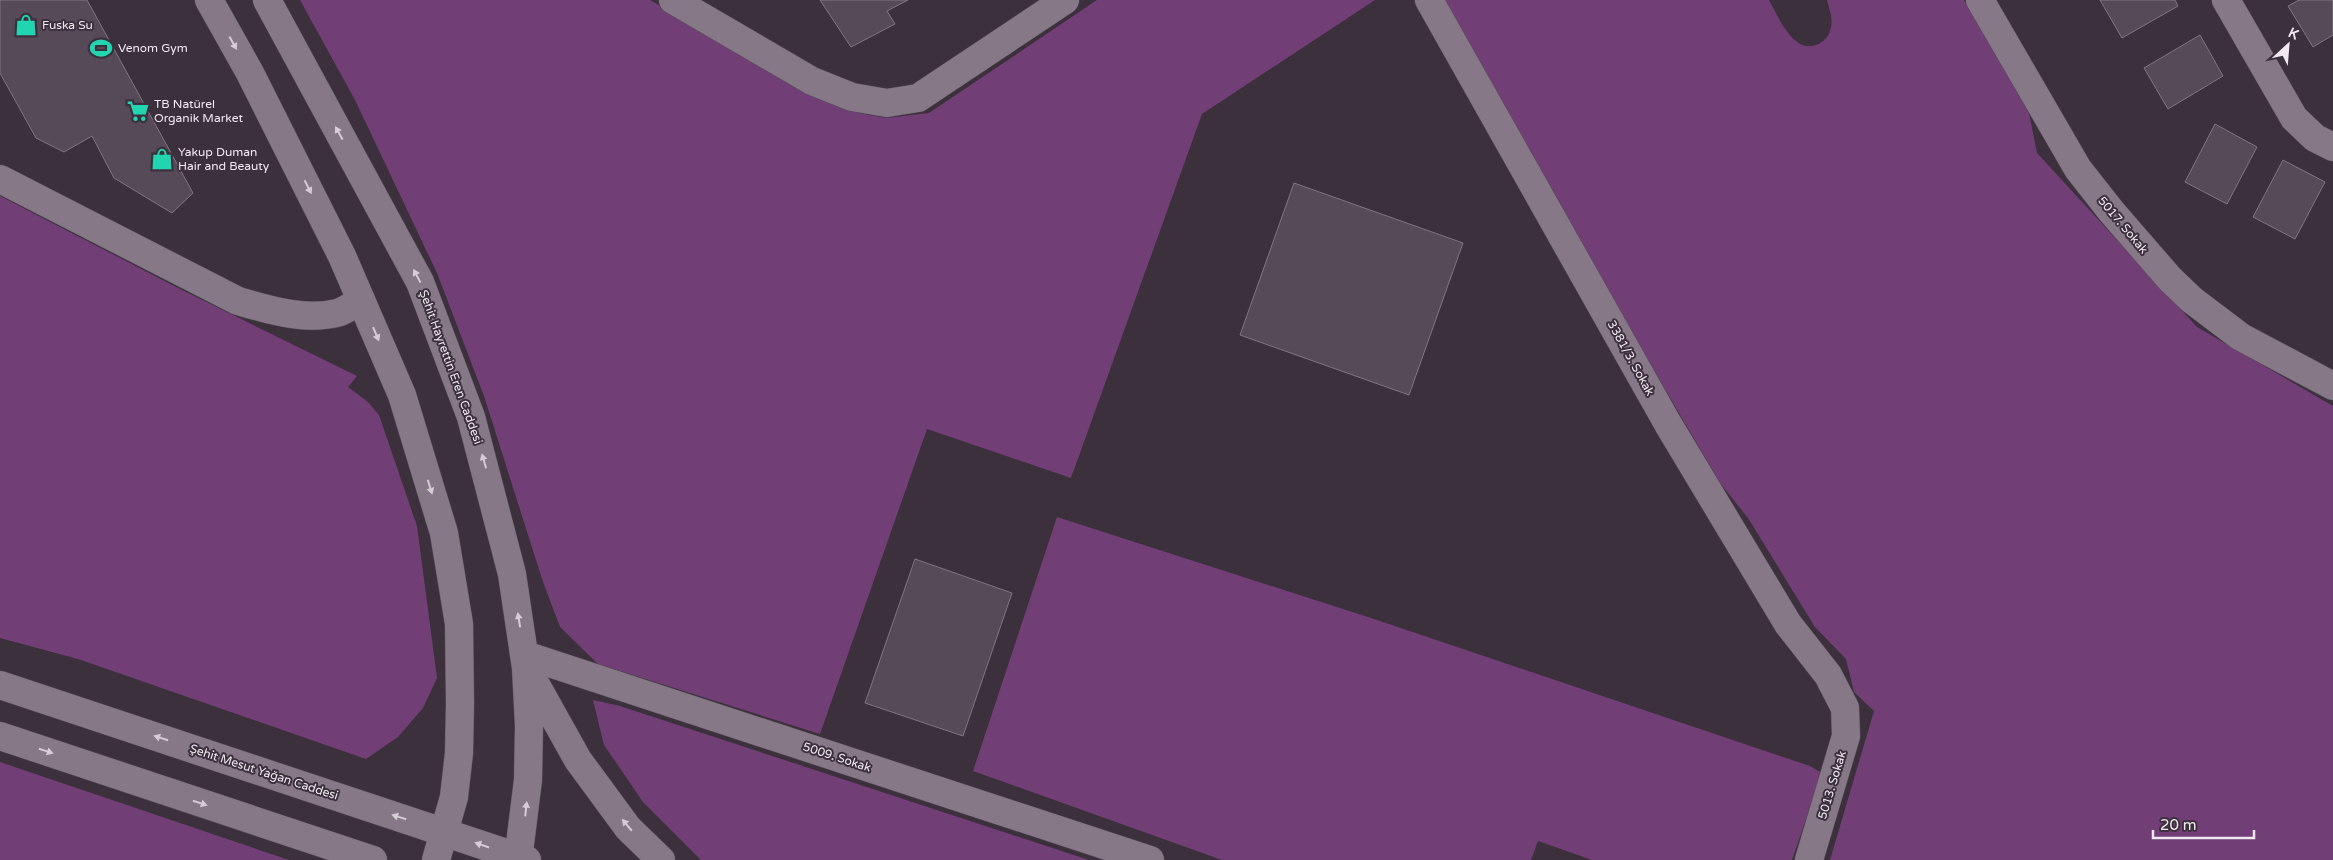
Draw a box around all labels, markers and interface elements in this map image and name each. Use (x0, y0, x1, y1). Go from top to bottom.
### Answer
shop icon: Fuska Su (13, 12, 39, 38)
place label: Fuska Su (42, 18, 93, 32)
north arrow (2263, 20, 2313, 70)
text: K (2286, 24, 2302, 44)
sports icon: Venom Gym (88, 35, 114, 61)
one-way arrow (229, 35, 237, 50)
place label: Venom Gym (118, 41, 188, 55)
place label: TB Natürel Organik Market (154, 97, 243, 125)
supermarket icon: TB Natürel Organik Market (125, 98, 151, 124)
one-way arrow (335, 126, 343, 140)
place label: Yakup Duman Hair and Beauty (178, 145, 270, 173)
shop icon: Yakup Duman Hair and Beauty (149, 146, 175, 172)
one-way arrow (304, 180, 312, 194)
street label: 5017. Sokak (2095, 194, 2151, 257)
one-way arrow (413, 269, 421, 283)
street label: Şehit Hayrettin Eren Caddesi (417, 288, 485, 446)
street label: 3381/3. Sokak (1605, 318, 1658, 398)
one-way arrow (372, 327, 380, 342)
one-way arrow (479, 454, 487, 469)
one-way arrow (426, 480, 434, 495)
one-way arrow (515, 611, 523, 627)
one-way arrow (154, 734, 169, 741)
street label: 5009. Sokak (801, 739, 873, 775)
street label: Şehit Mesut Yağan Caddesi (188, 741, 340, 803)
one-way arrow (39, 748, 54, 756)
street label: 5013. Sokak (1815, 749, 1849, 821)
one-way arrow (193, 799, 208, 807)
one-way arrow (522, 801, 530, 817)
scale bar (2153, 808, 2254, 840)
one-way arrow (391, 812, 406, 820)
text: 20 m (2160, 816, 2197, 834)
one-way arrow (621, 819, 632, 832)
one-way arrow (474, 840, 489, 848)

